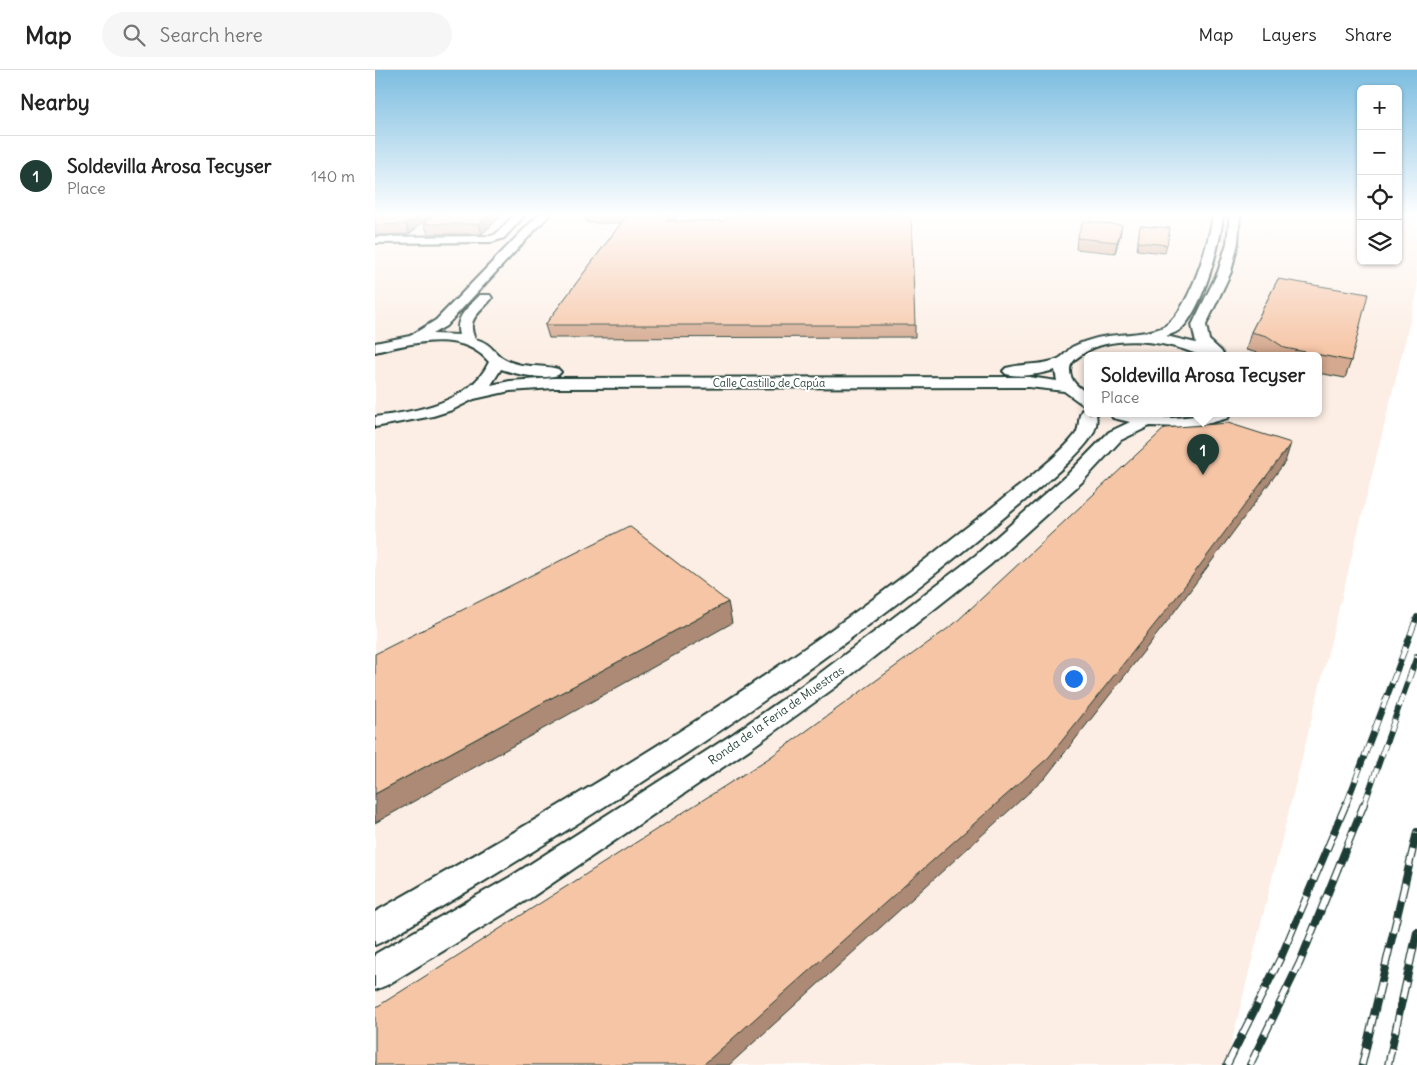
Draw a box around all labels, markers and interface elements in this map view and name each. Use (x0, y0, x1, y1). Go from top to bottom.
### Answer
search box (102, 12, 452, 57)
text: Map (25, 20, 72, 50)
icon: search (120, 21, 148, 49)
text: Search here (160, 23, 263, 47)
text: Map (1198, 23, 1233, 46)
text: Layers (1261, 23, 1317, 46)
text: Share (1345, 23, 1392, 46)
map controls (1357, 85, 1402, 265)
button: + (1357, 85, 1402, 130)
text: Nearby (20, 89, 90, 116)
button: − (1357, 130, 1402, 175)
text: Soldevilla Arosa Tecyser (67, 154, 272, 178)
text: 1 (33, 166, 39, 186)
text: 140 m (311, 166, 355, 186)
button: locate (1357, 175, 1402, 220)
text: Place (67, 178, 106, 198)
button: layers (1357, 220, 1402, 265)
popup (1084, 352, 1322, 417)
text: Soldevilla Arosa Tecyser (1101, 363, 1305, 387)
street label: Calle Castillo de Capúa (713, 376, 825, 390)
text: Place (1101, 387, 1139, 407)
pin: 1 (1187, 434, 1219, 475)
street label: Ronda de la Feria de Muestras (705, 662, 847, 768)
your location (1061, 666, 1087, 692)

